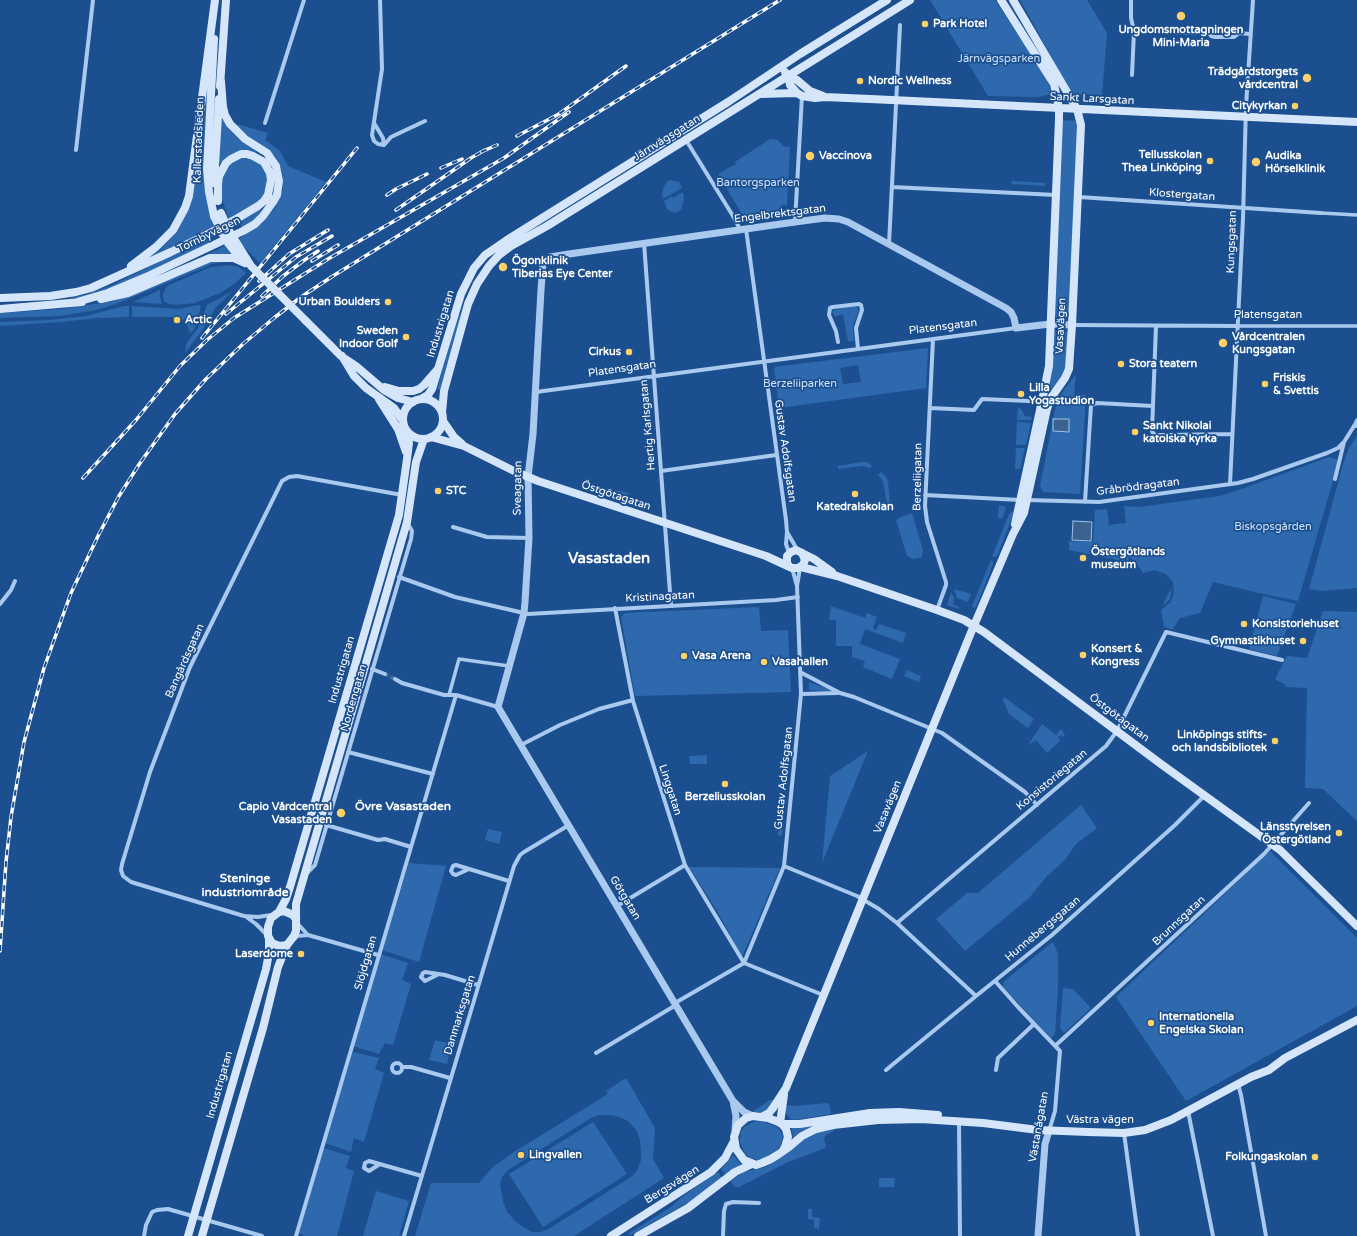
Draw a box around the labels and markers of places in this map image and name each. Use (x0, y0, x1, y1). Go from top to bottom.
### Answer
marker: Ungdomsmottagningen Mini-Maria (1175, 10, 1187, 22)
place label: Park Hotel (933, 17, 987, 31)
marker: Park Hotel (920, 19, 930, 29)
place label: Ungdomsmottagningen Mini-Maria (1118, 23, 1244, 49)
place label: Trädgårdstorgets vårdcentral (1208, 65, 1298, 91)
marker: Trädgårdstorgets vårdcentral (1301, 72, 1313, 84)
place label: Nordic Wellness (868, 74, 952, 88)
marker: Nordic Wellness (855, 76, 865, 86)
place label: Citykyrkan (1232, 99, 1287, 113)
marker: Citykyrkan (1290, 101, 1300, 111)
place label: Tellusskolan Thea Linköping (1122, 148, 1202, 174)
place label: Vaccinova (819, 149, 872, 163)
place label: Audika Hörselklinik (1265, 149, 1325, 175)
marker: Vaccinova (804, 150, 816, 162)
marker: Tellusskolan Thea Linköping (1205, 156, 1215, 166)
marker: Audika Hörselklinik (1250, 156, 1262, 168)
place label: Ögonklinik Tiberias Eye Center (512, 254, 612, 280)
marker: Ögonklinik Tiberias Eye Center (497, 261, 509, 273)
place label: Urban Boulders (299, 295, 380, 309)
marker: Urban Boulders (383, 297, 393, 307)
place label: Actic (185, 313, 212, 327)
marker: Actic (172, 315, 182, 325)
place label: Sweden Indoor Golf (339, 324, 398, 350)
place label: Vårdcentralen Kungsgatan (1232, 330, 1305, 356)
marker: Sweden Indoor Golf (401, 332, 411, 342)
marker: Vårdcentralen Kungsgatan (1217, 337, 1229, 349)
place label: Cirkus (588, 345, 621, 359)
marker: Cirkus (624, 347, 634, 357)
place label: Stora teatern (1129, 357, 1197, 371)
marker: Stora teatern (1116, 359, 1126, 369)
place label: Friskis & Svettis (1273, 371, 1319, 397)
marker: Friskis & Svettis (1260, 379, 1270, 389)
place label: Lilla Yogastudion (1029, 381, 1094, 407)
marker: Lilla Yogastudion (1016, 389, 1026, 399)
place label: Sankt Nikolai katolska kyrka (1143, 419, 1217, 445)
marker: Sankt Nikolai katolska kyrka (1130, 427, 1140, 437)
place label: STC (446, 484, 466, 498)
marker: STC (433, 486, 443, 496)
marker: Katedralskolan (850, 489, 860, 499)
place label: Katedralskolan (816, 500, 894, 514)
place label: Östergötlands museum (1091, 545, 1165, 571)
marker: Östergötlands museum (1078, 553, 1088, 563)
place label: Konsistoriehuset (1252, 617, 1339, 631)
marker: Konsistoriehuset (1239, 619, 1249, 629)
place label: Gymnastikhuset (1211, 634, 1295, 648)
marker: Gymnastikhuset (1298, 636, 1308, 646)
place label: Konsert & Kongress (1091, 642, 1143, 668)
place label: Vasa Arena (692, 649, 751, 663)
marker: Konsert & Kongress (1078, 650, 1088, 660)
marker: Vasa Arena (679, 651, 689, 661)
place label: Vasahallen (772, 655, 828, 669)
marker: Vasahallen (759, 657, 769, 667)
place label: Linköpings stifts- och landsbibliotek (1172, 728, 1267, 754)
marker: Linköpings stifts- och landsbibliotek (1270, 736, 1280, 746)
marker: Berzeliusskolan (720, 779, 730, 789)
place label: Berzeliusskolan (685, 790, 765, 804)
place label: Capio Vårdcentral Vasastaden (239, 800, 332, 826)
marker: Capio Vårdcentral Vasastaden (335, 807, 347, 819)
place label: Länsstyrelsen Östergötland (1260, 820, 1331, 846)
marker: Länsstyrelsen Östergötland (1334, 828, 1344, 838)
place label: Laserdome (235, 947, 293, 961)
marker: Laserdome (296, 949, 306, 959)
place label: Internationella Engelska Skolan (1159, 1010, 1244, 1036)
marker: Internationella Engelska Skolan (1146, 1018, 1156, 1028)
place label: Lingvallen (529, 1148, 582, 1162)
marker: Lingvallen (516, 1150, 526, 1160)
place label: Folkungaskolan (1225, 1150, 1307, 1164)
marker: Folkungaskolan (1310, 1152, 1320, 1162)

